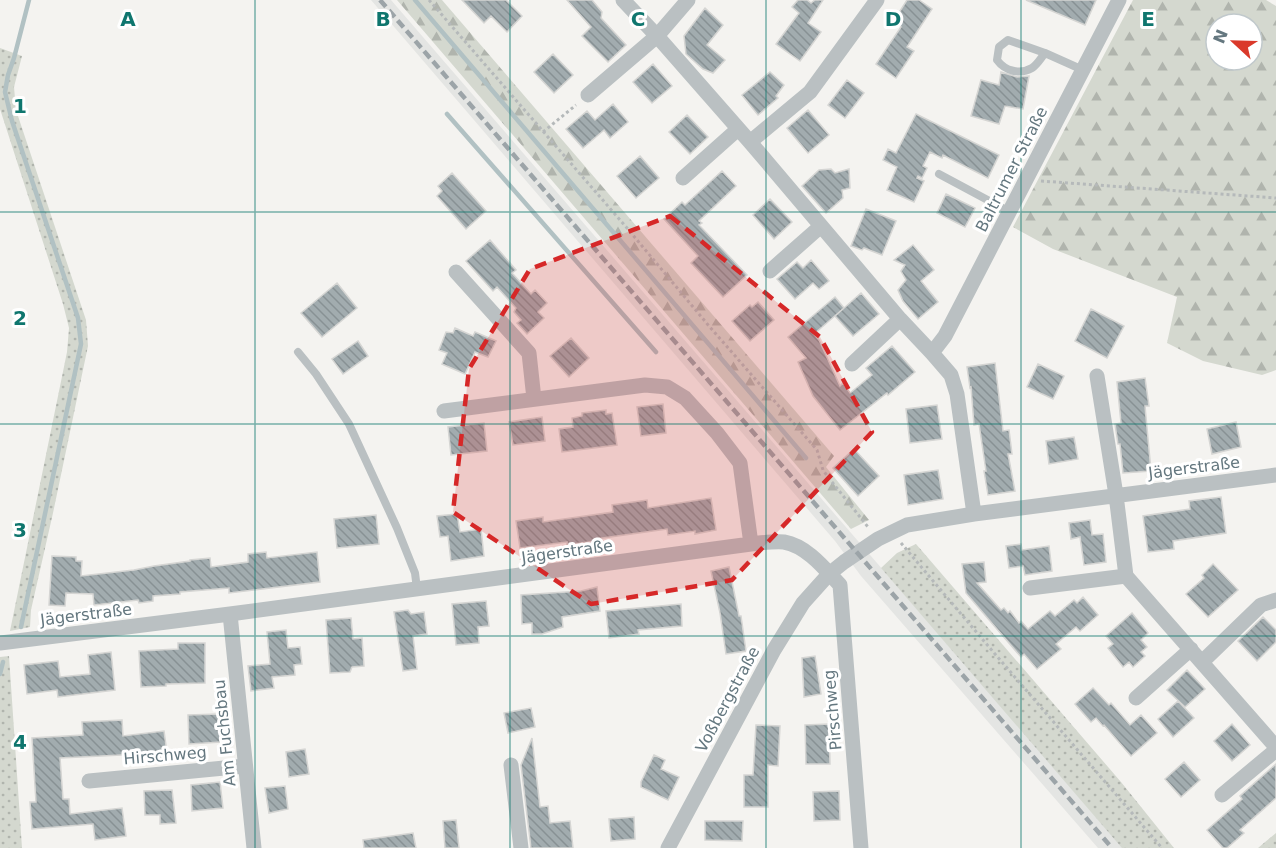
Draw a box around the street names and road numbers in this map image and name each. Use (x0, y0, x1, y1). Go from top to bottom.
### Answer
street label: Baltrumer Straße (972, 103, 1051, 235)
street label: Jägerstraße (1146, 452, 1241, 483)
street label: Jägerstraße (519, 536, 614, 567)
street label: Jägerstraße (38, 599, 133, 630)
street label: Voßbergstraße (692, 643, 763, 755)
street label: Pirschweg (820, 669, 845, 751)
street label: Am Fuchsbau (209, 679, 240, 787)
street label: Hirschweg (123, 742, 207, 769)

